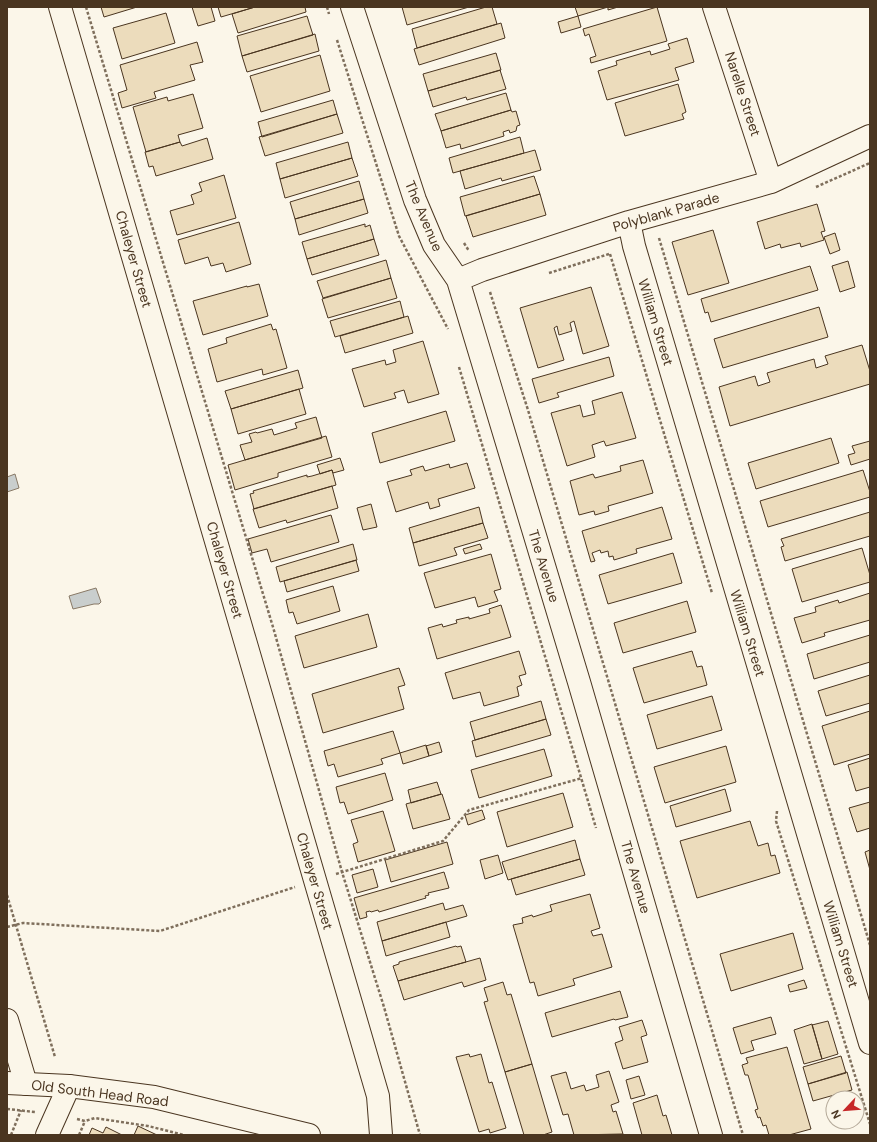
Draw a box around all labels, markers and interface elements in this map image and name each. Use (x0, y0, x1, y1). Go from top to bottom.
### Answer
street label: Narelle Street (721, 49, 765, 139)
street label: The Avenue (401, 178, 447, 254)
street label: Polyblank Parade (611, 188, 721, 236)
street label: Chaleyer Street (112, 208, 156, 310)
street label: William Street (634, 276, 678, 368)
street label: Chaleyer Street (203, 519, 247, 621)
street label: The Avenue (524, 527, 564, 605)
street label: William Street (726, 587, 770, 679)
street label: Chaleyer Street (293, 830, 337, 932)
street label: The Avenue (617, 838, 655, 916)
street label: William Street (819, 898, 863, 990)
street label: Old South Head Road (30, 1076, 170, 1110)
north arrow (825, 1090, 865, 1130)
text: N (828, 1108, 844, 1121)

